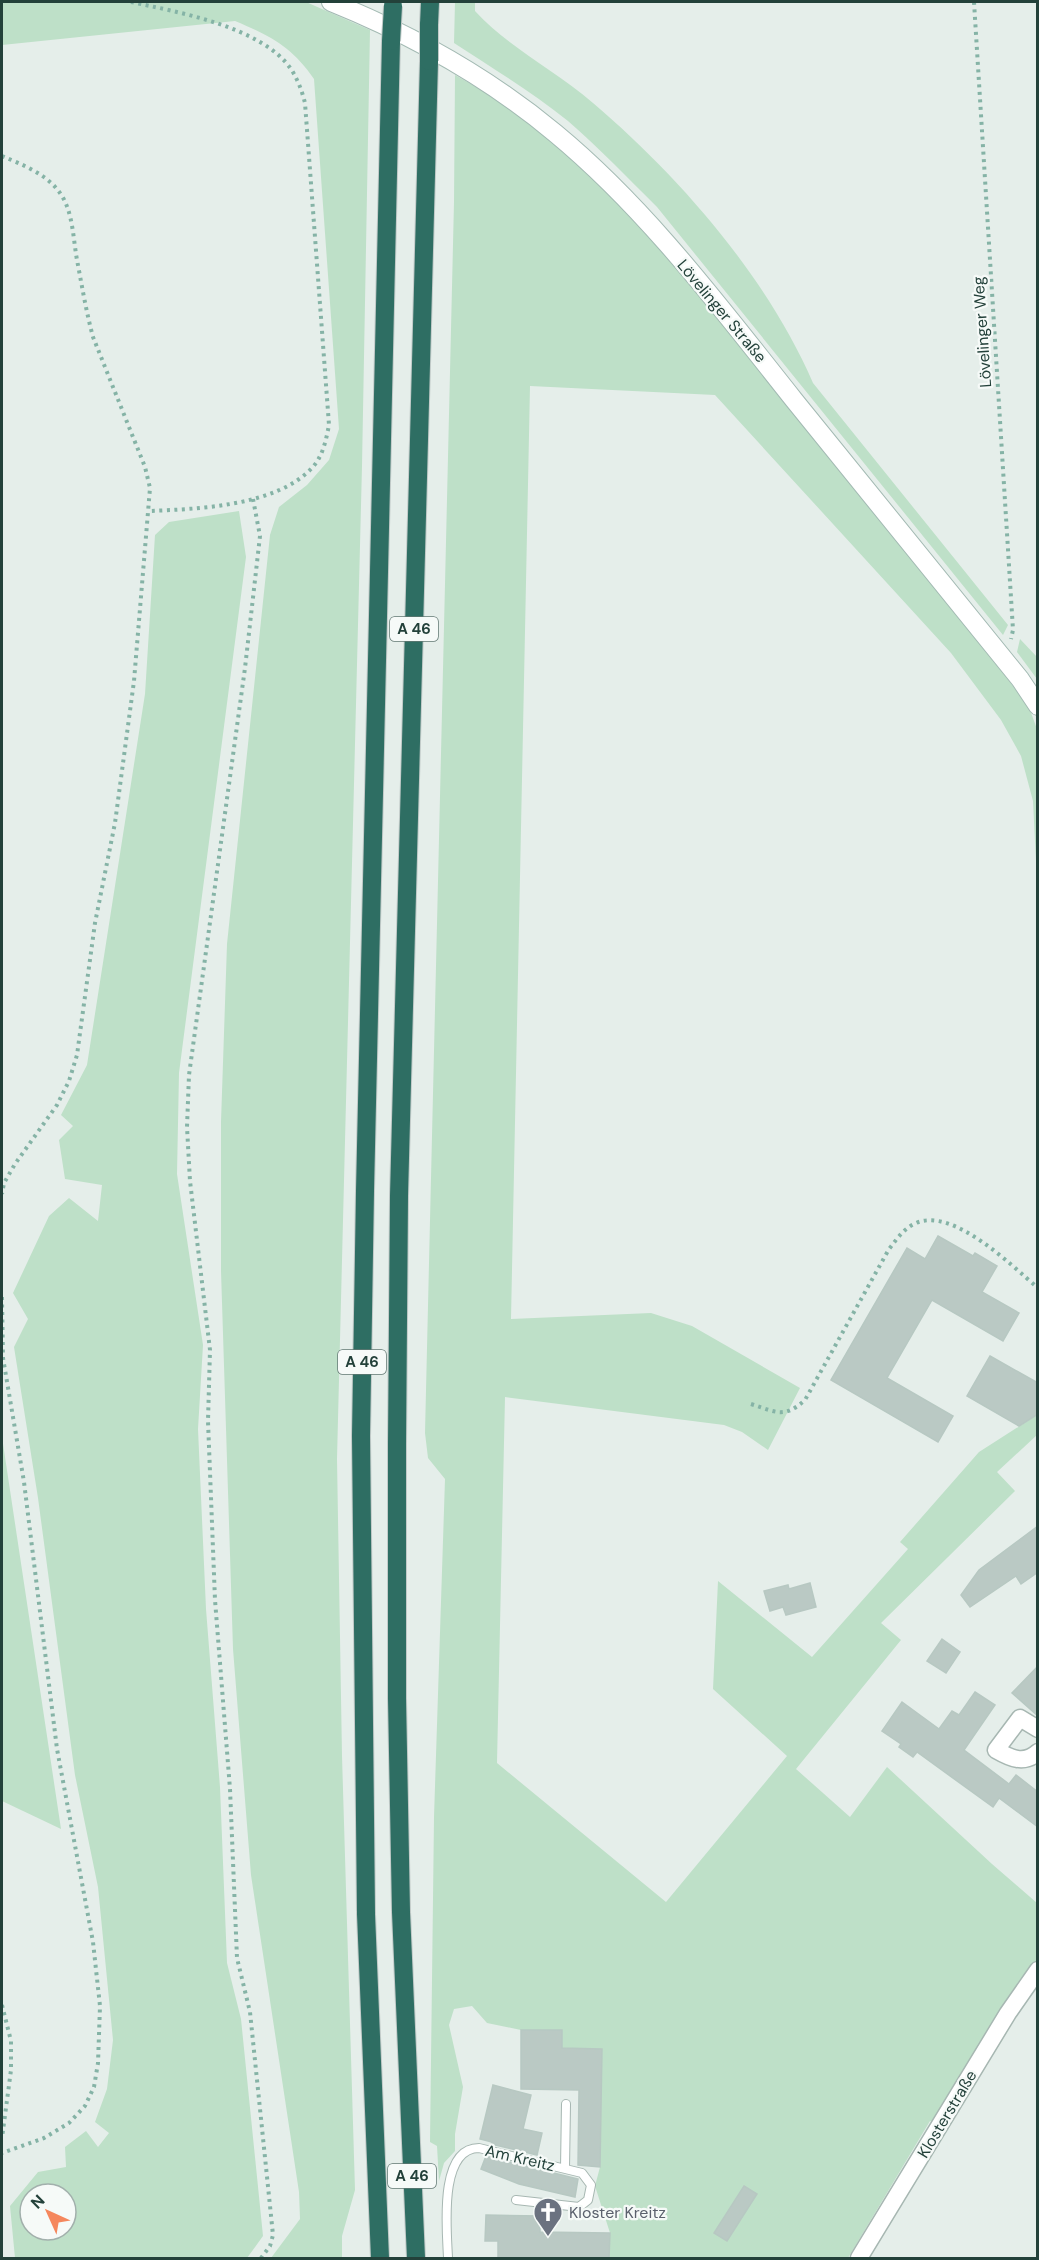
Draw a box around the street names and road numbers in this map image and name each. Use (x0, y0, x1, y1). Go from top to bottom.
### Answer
street label: Lövelinger Straße (673, 255, 771, 367)
street label: Lövelinger Weg (968, 276, 996, 388)
road number: A 46 (390, 617, 438, 641)
road number: A 46 (338, 1350, 386, 1374)
street label: Klosterstraße (912, 2066, 982, 2162)
street label: Am Kreitz (483, 2140, 557, 2176)
road number: A 46 (388, 2164, 436, 2188)

